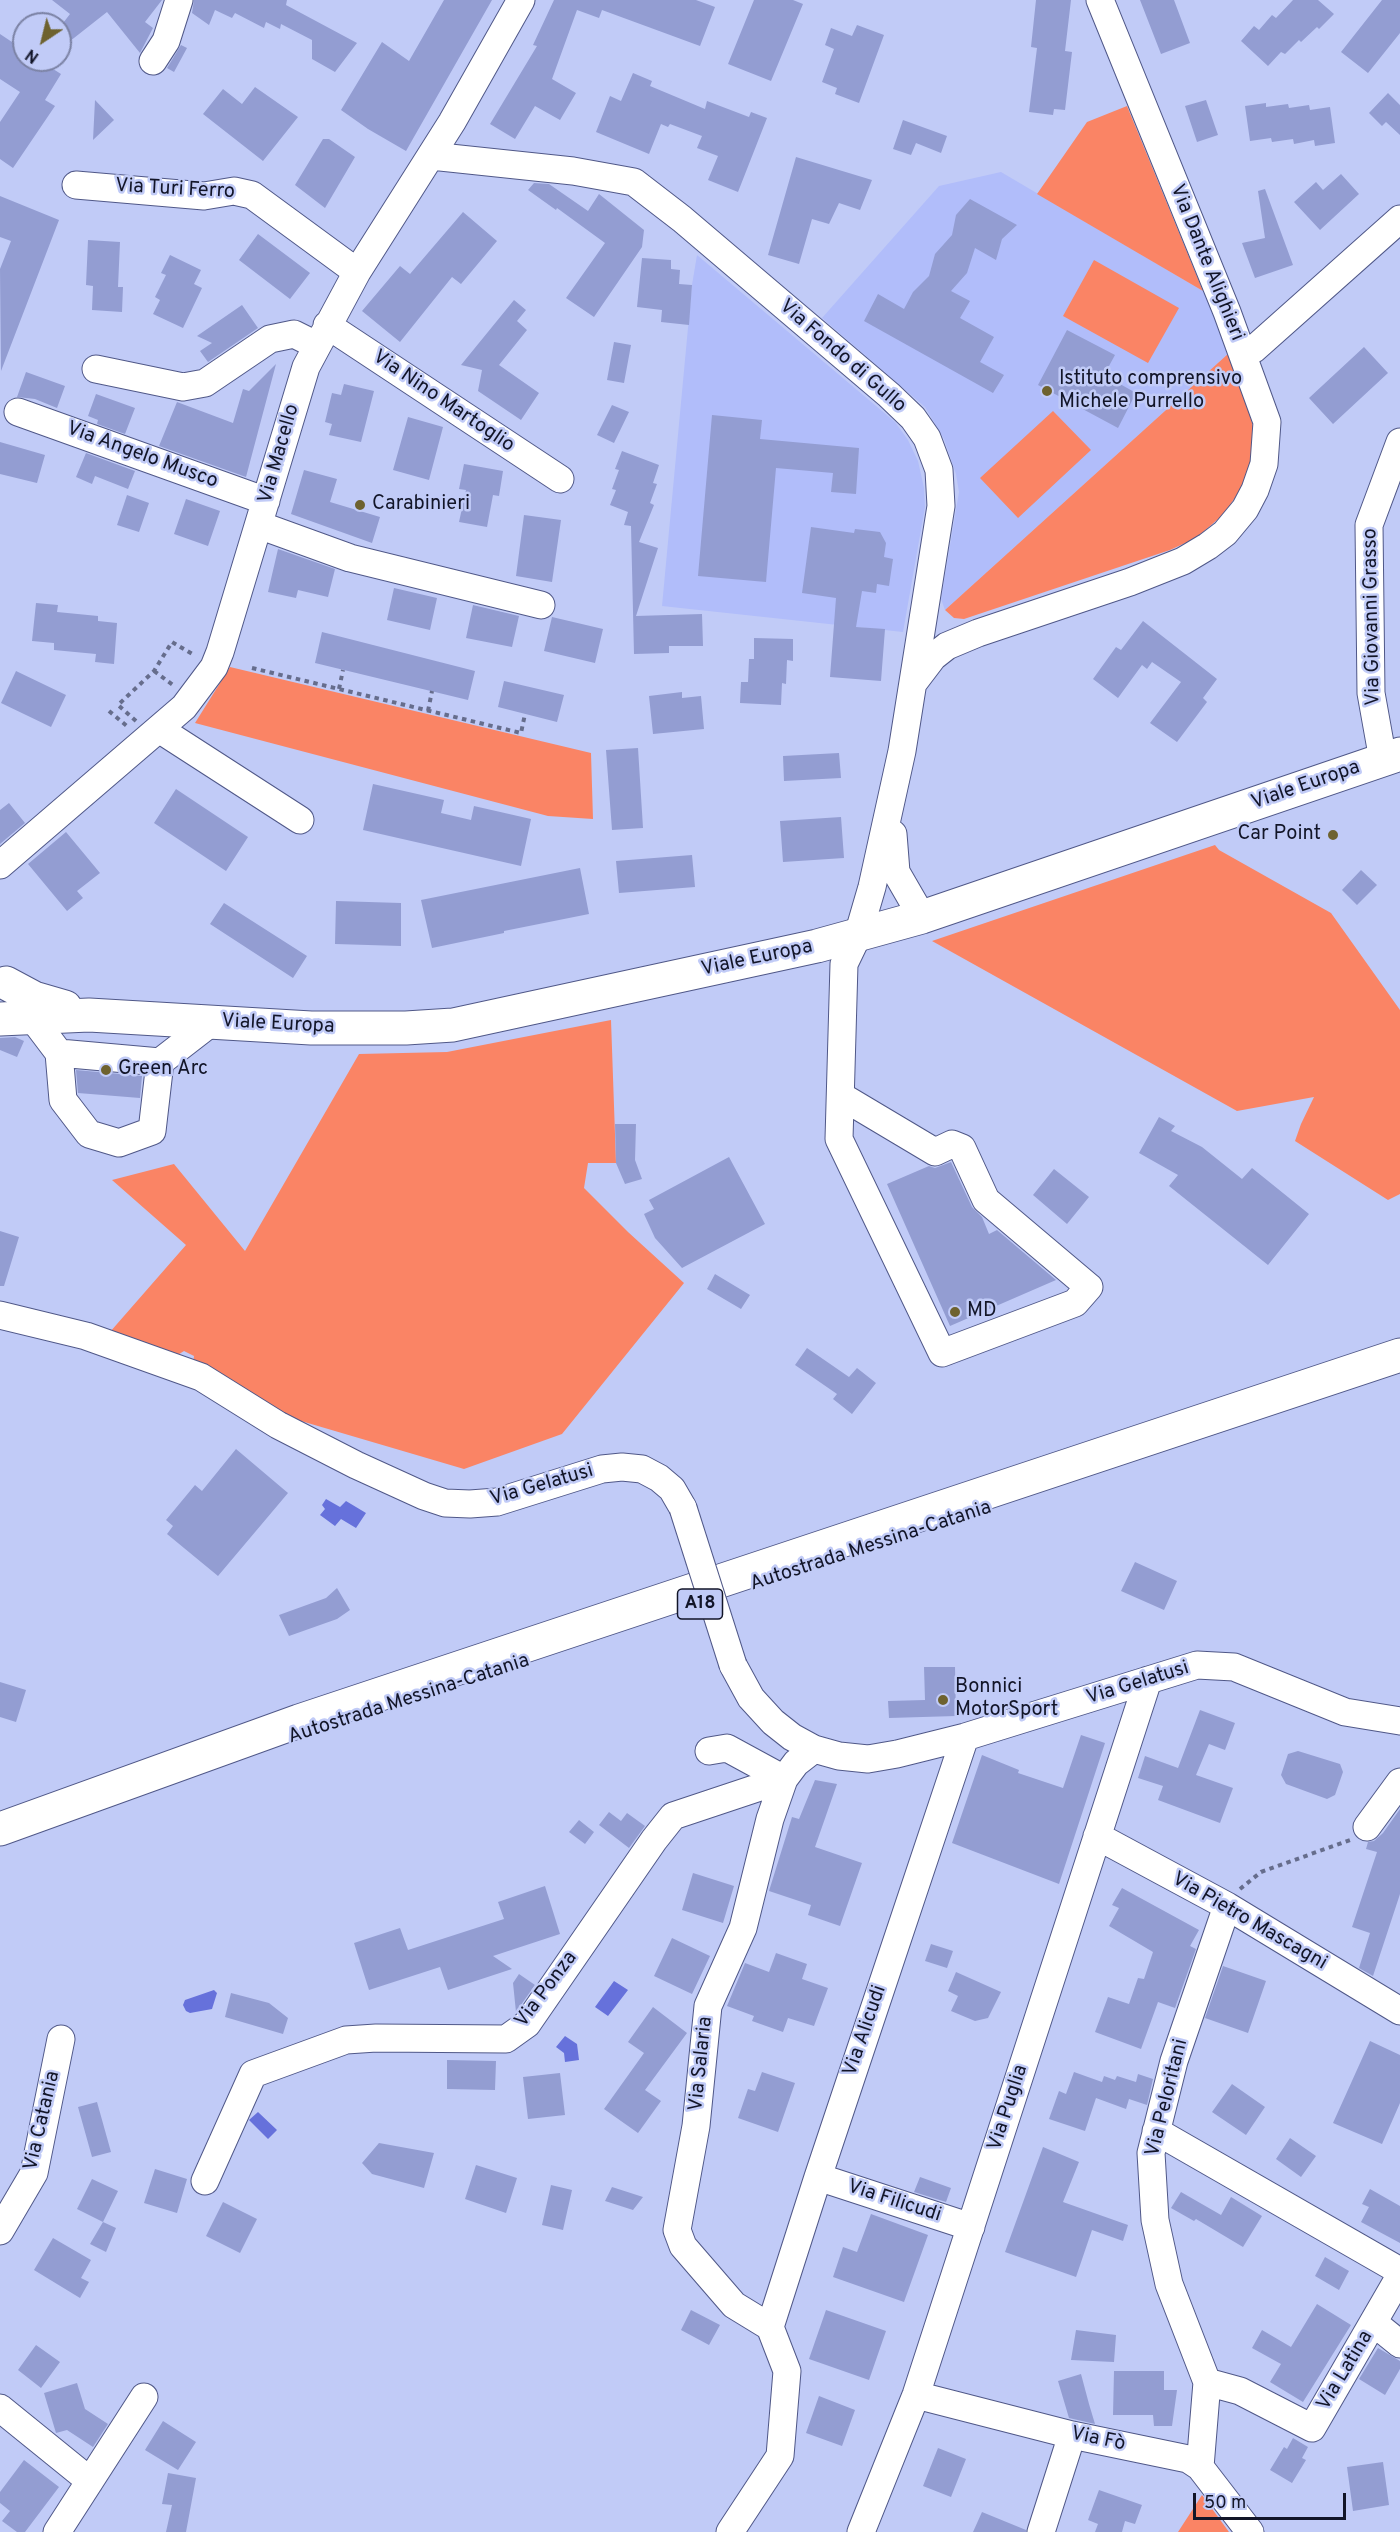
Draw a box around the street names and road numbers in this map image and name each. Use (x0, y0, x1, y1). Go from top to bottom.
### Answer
street label: Via Turi Ferro (115, 175, 235, 205)
street label: Via Dante Alighieri (1164, 181, 1248, 345)
street label: Via Fondo di Gullo (774, 295, 910, 419)
street label: Via Nino Martoglio (368, 346, 518, 458)
street label: Via Macello (254, 402, 306, 506)
street label: Via Angelo Musco (63, 417, 221, 495)
street label: Via Giovanni Grasso (1359, 528, 1387, 706)
street label: Viale Europa (1249, 756, 1363, 816)
street label: Viale Europa (699, 935, 815, 983)
street label: Viale Europa (221, 1010, 335, 1040)
street label: Via Gelatusi (488, 1460, 596, 1512)
street label: Autostrada Messina-Catania (747, 1497, 995, 1597)
road number: A18 (678, 1589, 722, 1619)
street label: Autostrada Messina-Catania (285, 1650, 533, 1750)
street label: Via Gelatusi (1084, 1657, 1192, 1711)
street label: Via Pietro Mascagni (1167, 1868, 1331, 1976)
street label: Via Ponza (511, 1947, 583, 2033)
street label: Via Alicudi (839, 1982, 893, 2080)
street label: Via Salaria (685, 2015, 719, 2113)
street label: Via Peloritani (1142, 2037, 1194, 2159)
street label: Via Puglia (984, 2062, 1034, 2154)
street label: Via Catania (20, 2069, 66, 2173)
street label: Via Filicudi (844, 2176, 944, 2228)
street label: Via Latina (1313, 2327, 1379, 2415)
street label: Via Fò (1069, 2423, 1127, 2457)

